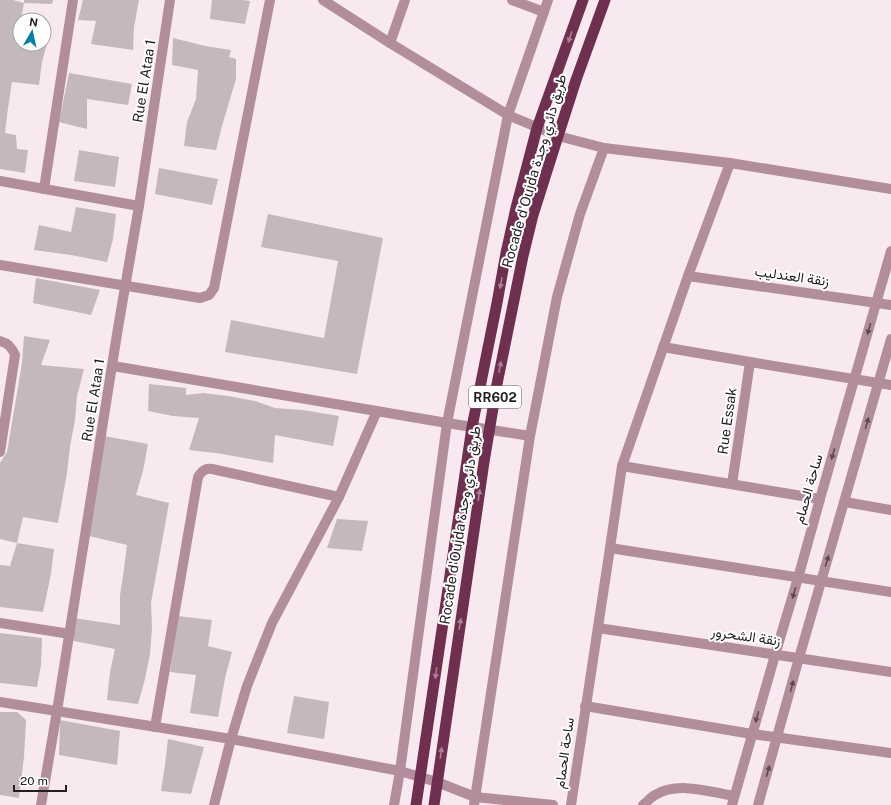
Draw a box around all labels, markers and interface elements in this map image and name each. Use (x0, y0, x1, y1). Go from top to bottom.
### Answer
north arrow (12, 12, 52, 52)
text: N (28, 16, 39, 29)
one-way arrow (566, 31, 572, 43)
street label: Rue El Ataa 1 (130, 38, 158, 124)
street label: Rocade d'Oujda طريق دائري وجدة (499, 72, 573, 271)
street label: زنقة العندليب (754, 263, 830, 290)
one-way arrow (498, 277, 504, 289)
one-way arrow (866, 323, 872, 335)
street label: Rue El Ataa 1 (79, 357, 107, 443)
one-way arrow (497, 361, 503, 373)
road number: RR602 (469, 386, 521, 408)
street label: Rue Essak (714, 387, 740, 455)
one-way arrow (864, 416, 870, 428)
street label: Rocade d'Oujda طريق دائري وجدة (436, 425, 488, 626)
one-way arrow (830, 448, 836, 460)
street label: ساحة الحمام (790, 452, 827, 526)
one-way arrow (476, 489, 482, 501)
one-way arrow (824, 555, 830, 567)
one-way arrow (791, 587, 797, 599)
one-way arrow (457, 618, 463, 630)
street label: زنقة الشحرور (709, 623, 782, 650)
one-way arrow (433, 667, 439, 679)
one-way arrow (789, 680, 795, 692)
one-way arrow (754, 712, 760, 724)
street label: ساحة الحمام (551, 716, 578, 790)
one-way arrow (438, 746, 444, 759)
one-way arrow (765, 765, 771, 777)
scale bar (14, 767, 66, 793)
text: 20 m (20, 774, 48, 788)

